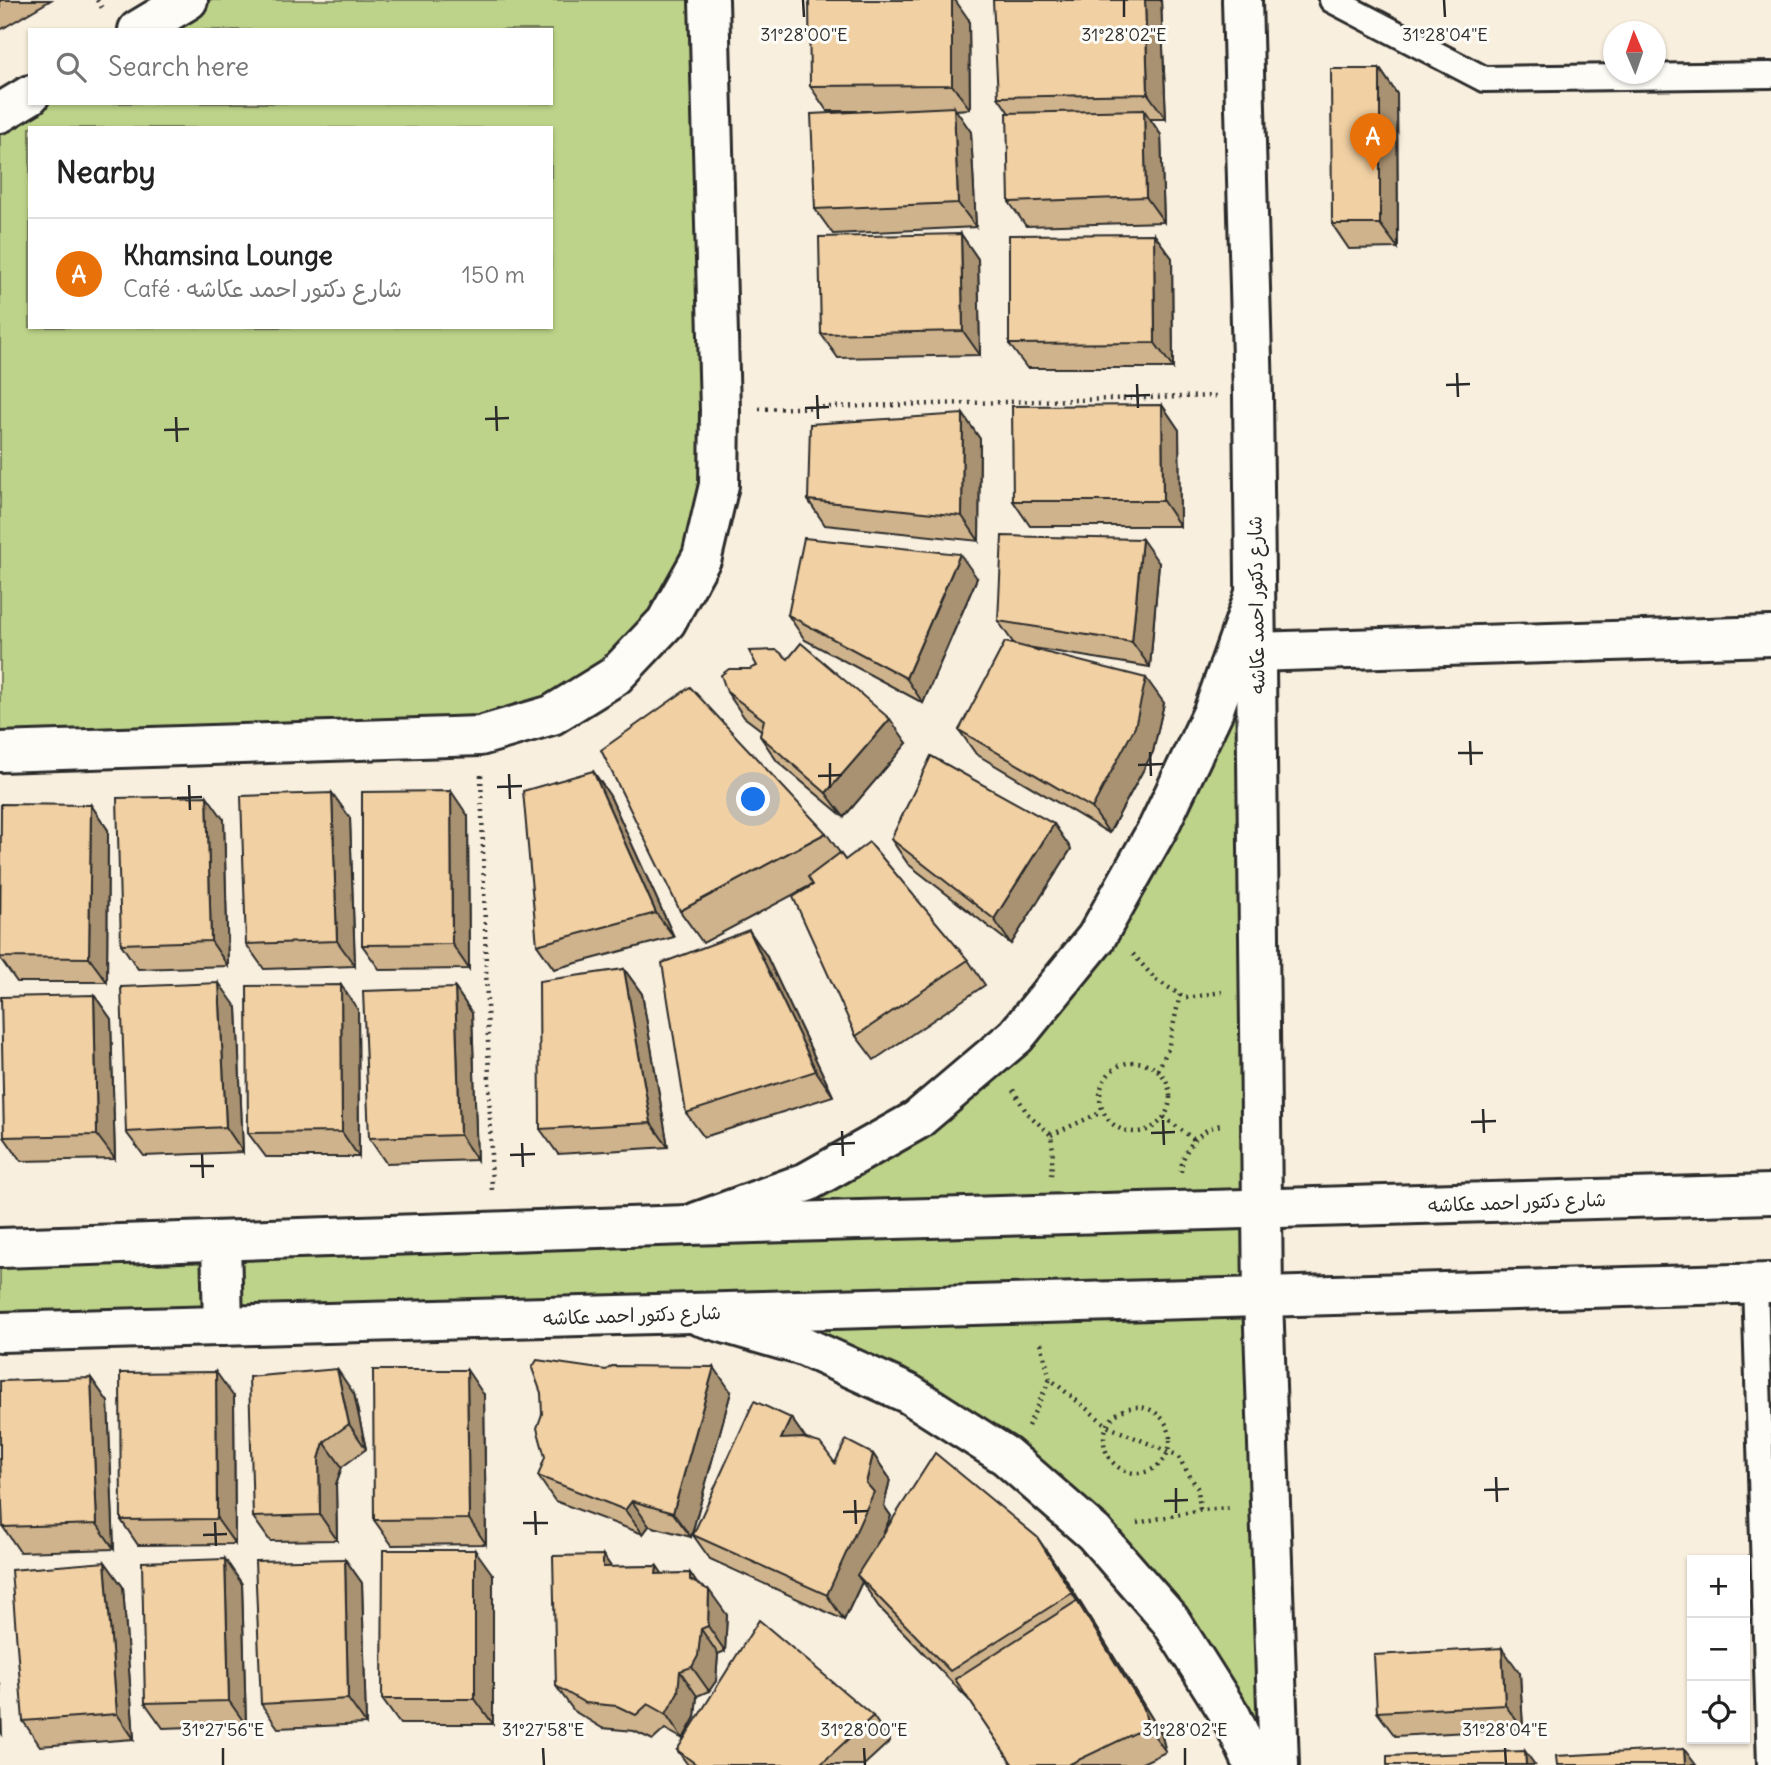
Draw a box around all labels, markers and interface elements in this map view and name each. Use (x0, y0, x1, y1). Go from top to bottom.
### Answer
north arrow (1603, 21, 1666, 84)
text: 31°28'00"E (760, 23, 848, 46)
text: 31°28'02"E (1081, 23, 1167, 46)
text: 31°28'04"E (1402, 23, 1488, 46)
search box (28, 28, 553, 105)
icon: search (52, 48, 90, 86)
text: Search here (108, 50, 249, 83)
pin: A (1350, 113, 1396, 171)
text: Nearby (56, 153, 156, 191)
text: Khamsina Lounge (123, 239, 333, 272)
text: A (72, 260, 86, 289)
text: 150 m (462, 260, 525, 289)
text: Café · شارع دكتور احمد عكاشه (123, 274, 402, 303)
street label: شارع دكتور احمد عكاشه (1242, 516, 1272, 694)
your location (736, 782, 770, 816)
street label: شارع دكتور احمد عكاشه (1428, 1187, 1606, 1219)
street label: شارع دكتور احمد عكاشه (543, 1300, 721, 1332)
map controls (1687, 1555, 1750, 1744)
button: + (1687, 1555, 1750, 1618)
button: − (1687, 1618, 1750, 1681)
button: locate (1687, 1681, 1750, 1744)
text: 31°27'56"E (182, 1718, 264, 1741)
text: 31°27'58"E (502, 1718, 584, 1741)
text: 31°28'00"E (820, 1718, 908, 1741)
text: 31°28'02"E (1142, 1718, 1228, 1741)
text: 31°28'04"E (1462, 1718, 1548, 1741)

